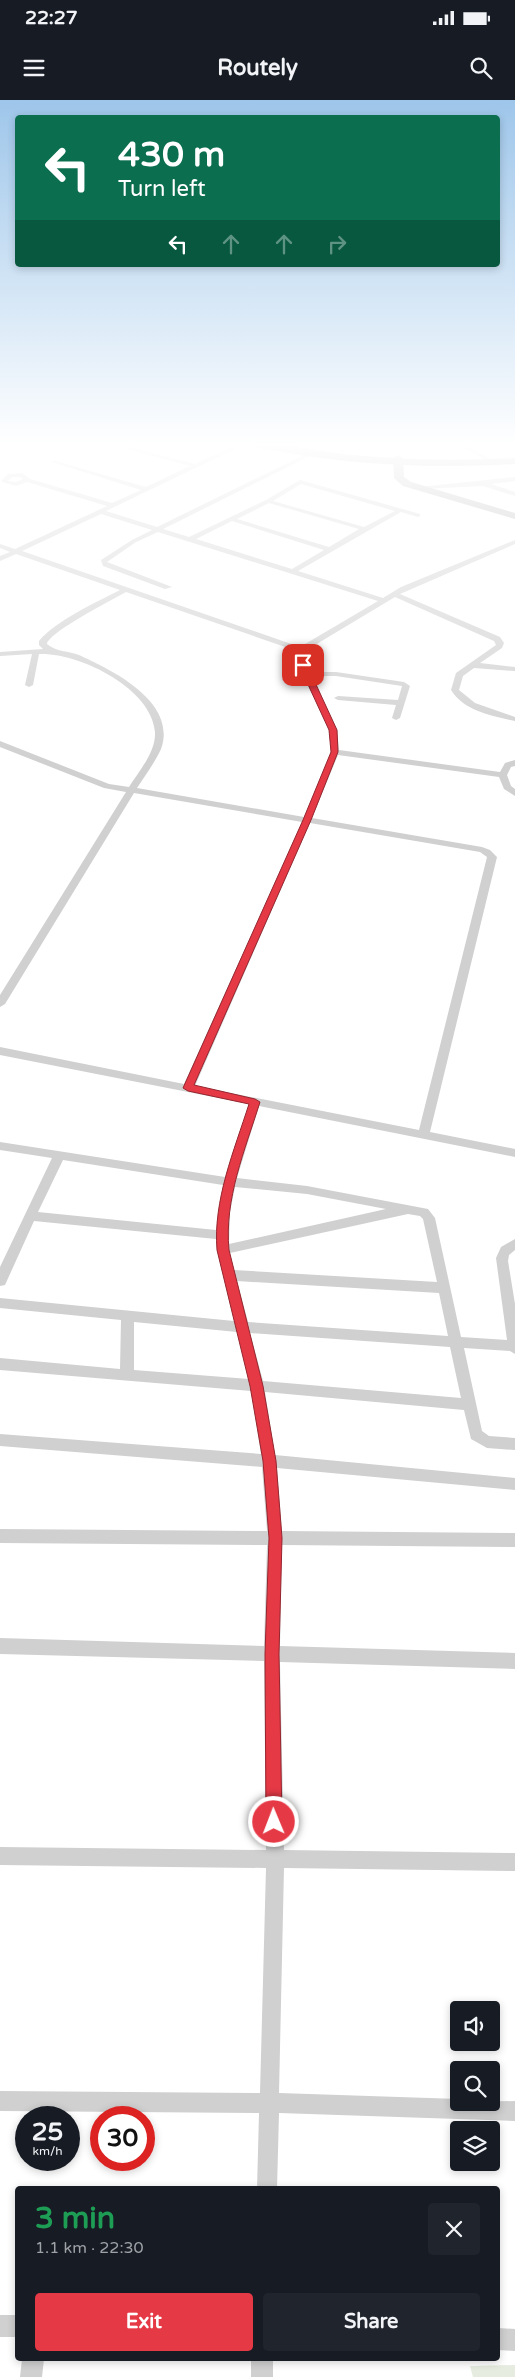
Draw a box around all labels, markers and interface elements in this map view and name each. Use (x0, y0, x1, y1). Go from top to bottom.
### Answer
text: 22:27 (25, 7, 78, 29)
icon: menu (20, 54, 48, 82)
icon: search (467, 54, 495, 82)
text: Routely (217, 55, 298, 81)
text: 430 m (118, 134, 225, 176)
icon: left (35, 135, 100, 200)
text: Turn left (118, 176, 206, 202)
icon: left (164, 230, 192, 258)
icon: ahead (217, 230, 245, 258)
icon: ahead (270, 230, 298, 258)
icon: right (323, 230, 351, 258)
pin (282, 644, 324, 686)
icon: arrive (289, 651, 317, 679)
position arrow (247, 1795, 299, 1847)
map controls (450, 2001, 500, 2171)
button: sound (450, 2001, 500, 2051)
button: search (450, 2061, 500, 2111)
speed limit sign: 30 (90, 2106, 155, 2171)
text: 25 (32, 2117, 63, 2147)
button: layers (450, 2121, 500, 2171)
text: km/h (32, 2144, 63, 2158)
text: 3 min (35, 2200, 115, 2237)
button: close (428, 2203, 480, 2255)
text: 1.1 km · 22:30 (35, 2238, 144, 2258)
button: Exit (35, 2293, 253, 2351)
button: Share (263, 2293, 480, 2351)

